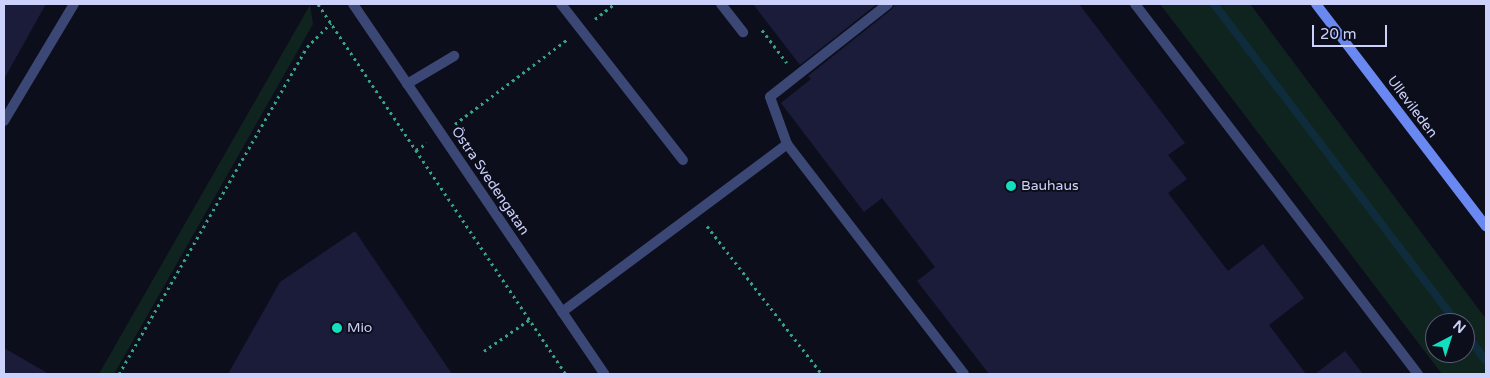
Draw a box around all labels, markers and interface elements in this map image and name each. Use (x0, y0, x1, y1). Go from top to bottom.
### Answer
scale bar (1315, 15, 1390, 47)
text: 20 m (1320, 25, 1357, 43)
street label: Ullevileden (1383, 73, 1441, 141)
street label: Östra Svedengatan (447, 124, 533, 238)
place label: Bauhaus (1021, 178, 1079, 194)
marker: Bauhaus (1005, 180, 1017, 192)
north arrow (1425, 313, 1475, 363)
text: N (1450, 317, 1469, 337)
place label: Mio (347, 320, 372, 336)
marker: Mio (331, 322, 343, 334)

